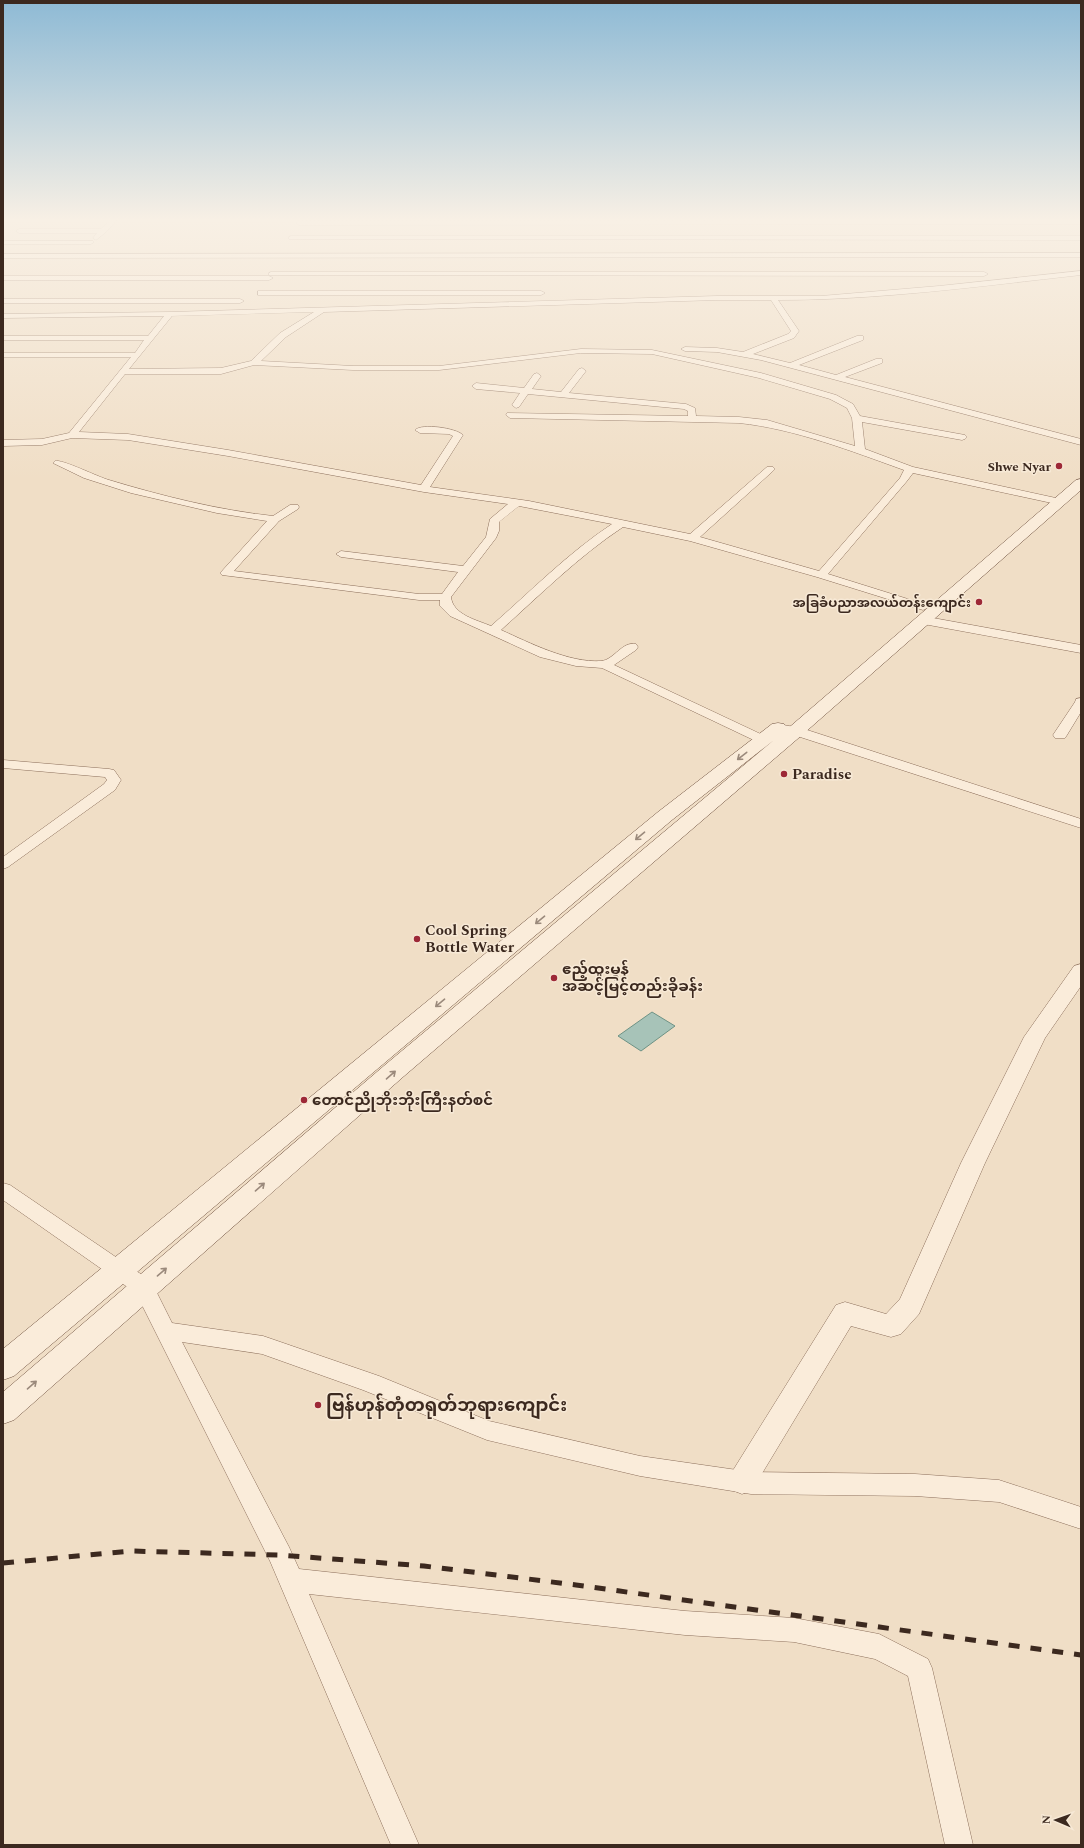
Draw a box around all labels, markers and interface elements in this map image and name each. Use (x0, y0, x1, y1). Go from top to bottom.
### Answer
place label: Shwe Nyar (987, 457, 1051, 477)
marker: Shwe Nyar (1054, 461, 1064, 471)
place label: အခြခံပညာအလယ်တန်းကျောင်း (793, 593, 971, 614)
marker: အခြခံပညာအလယ်တန်းကျောင်း (974, 597, 984, 607)
one-way arrow (737, 752, 748, 760)
place label: Paradise (792, 763, 852, 786)
marker: Paradise (779, 769, 789, 779)
one-way arrow (635, 832, 646, 841)
one-way arrow (535, 915, 546, 924)
place label: Cool Spring Bottle Water (425, 919, 515, 959)
marker: Cool Spring Bottle Water (412, 934, 422, 944)
place label: ဧည့်ထူးမွန် အဆင့်မြင့်တည်းခိုခန်း (562, 958, 703, 998)
marker: ဧည့်ထူးမွန် အဆင့်မြင့်တည်းခိုခန်း (549, 973, 559, 983)
one-way arrow (435, 998, 446, 1007)
one-way arrow (385, 1070, 396, 1079)
place label: တောင်ညိုဘိုးဘိုးကြီးနတ်စင် (312, 1089, 493, 1112)
marker: တောင်ညိုဘိုးဘိုးကြီးနတ်စင် (299, 1095, 309, 1105)
one-way arrow (255, 1183, 265, 1192)
one-way arrow (157, 1267, 167, 1276)
one-way arrow (27, 1381, 37, 1390)
place label: ဗြန်ဟုန်တုံတရုတ်ဘုရားကျောင်း (326, 1392, 567, 1420)
marker: ဗြန်ဟုန်တုံတရုတ်ဘုရားကျောင်း (313, 1400, 323, 1410)
north arrow (1036, 1800, 1076, 1840)
text: N (1038, 1815, 1055, 1824)

